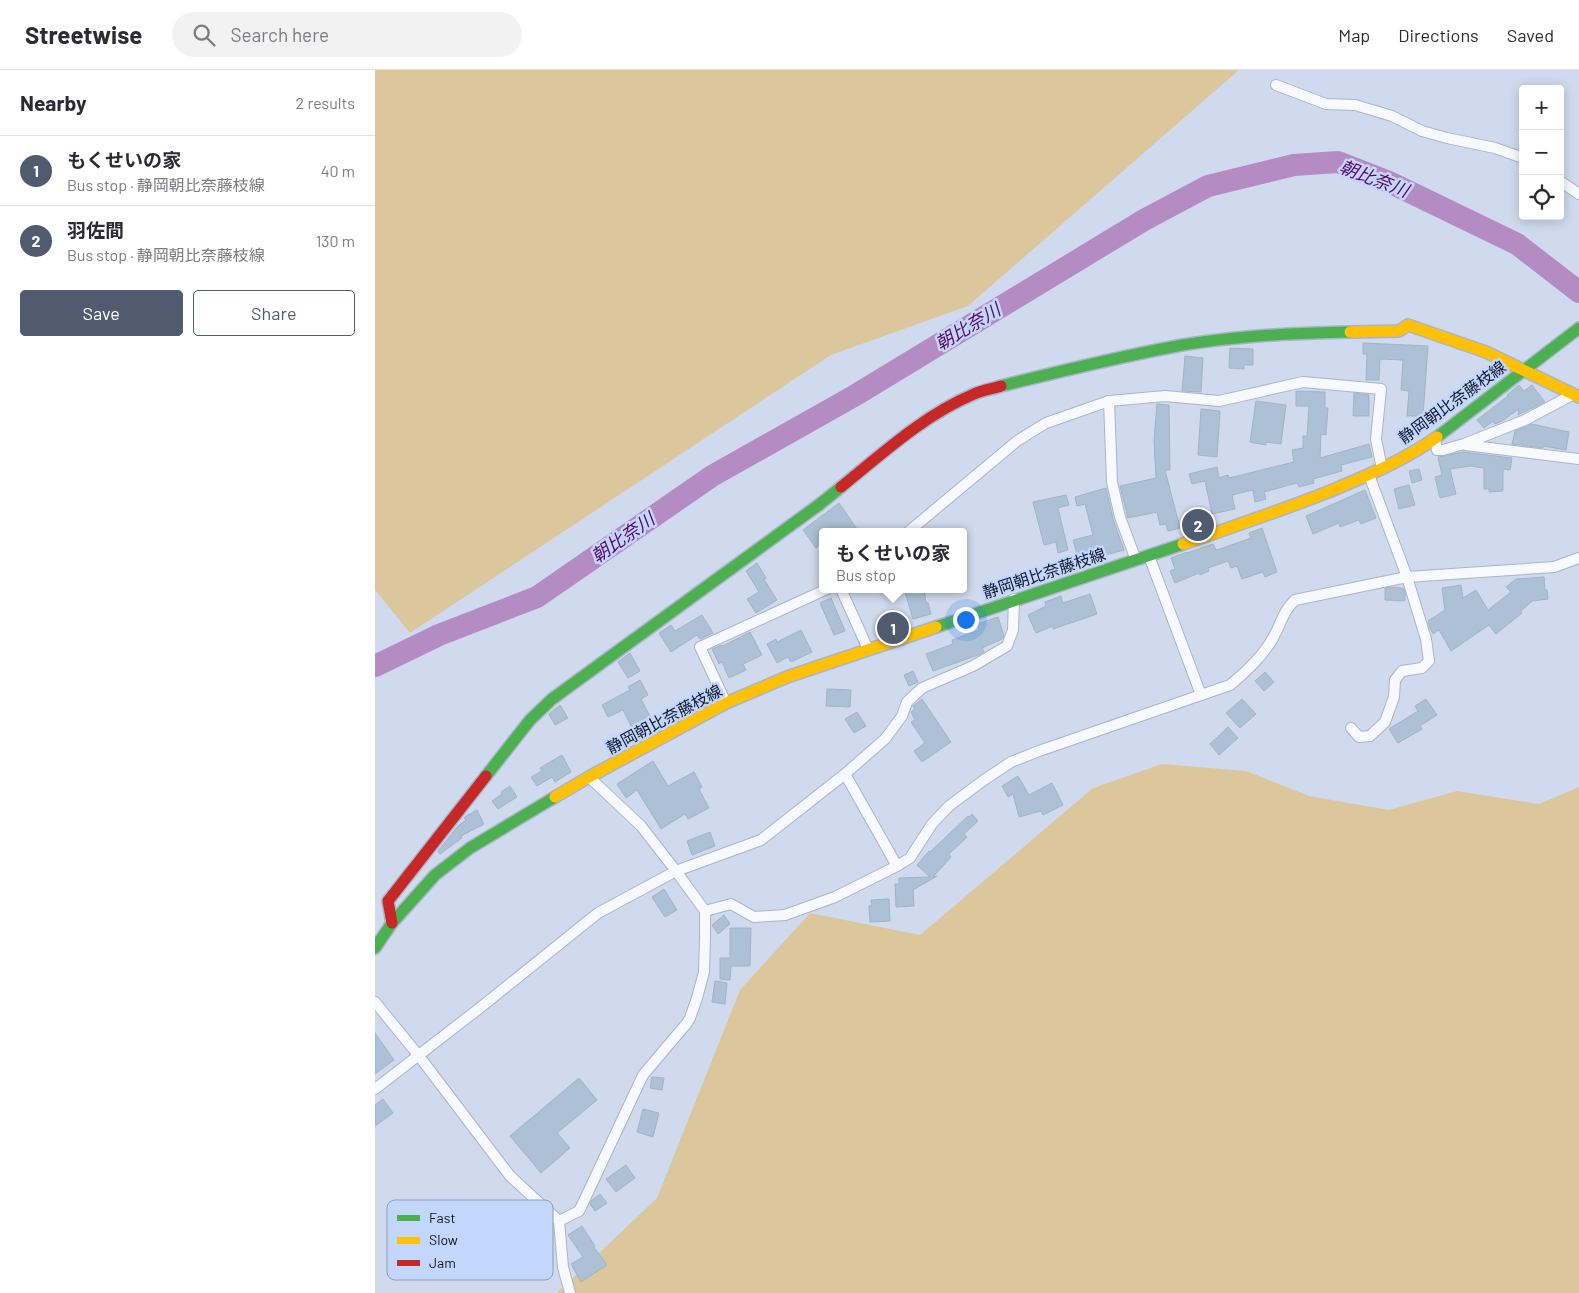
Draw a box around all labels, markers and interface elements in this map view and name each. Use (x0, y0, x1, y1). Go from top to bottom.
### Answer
search box (172, 12, 522, 57)
text: Streetwise (25, 20, 142, 49)
icon: search (190, 21, 218, 49)
text: Search here (230, 23, 329, 46)
text: Map (1338, 24, 1370, 46)
text: Directions (1398, 24, 1479, 46)
text: Saved (1507, 24, 1554, 46)
map controls (1519, 85, 1564, 220)
button: + (1519, 85, 1564, 130)
text: Nearby (20, 90, 86, 115)
text: 2 results (296, 93, 355, 112)
button: − (1519, 130, 1564, 175)
text: もくせいの家 (67, 148, 181, 171)
water label: 朝比奈川 (1337, 155, 1414, 202)
text: 1 (33, 161, 39, 180)
text: 40 m (321, 161, 355, 180)
text: Bus stop · 静岡朝比奈藤枝線 (67, 175, 265, 194)
button: locate (1519, 175, 1564, 220)
text: 羽佐間 (67, 218, 124, 241)
text: 2 (32, 231, 40, 250)
text: 130 m (316, 231, 355, 250)
text: Bus stop · 静岡朝比奈藤枝線 (67, 245, 265, 264)
button: Save (20, 290, 183, 336)
button: Share (193, 290, 355, 336)
water label: 朝比奈川 (931, 297, 1006, 354)
street label: 静岡朝比奈藤枝線 (1394, 356, 1509, 447)
water label: 朝比奈川 (587, 506, 660, 567)
pin: 2 (1182, 506, 1214, 544)
popup (819, 528, 967, 593)
text: もくせいの家 (836, 541, 950, 564)
street label: 静岡朝比奈藤枝線 (980, 544, 1108, 601)
text: Bus stop (836, 565, 896, 584)
your location (953, 607, 979, 633)
pin: 1 (877, 609, 909, 647)
street label: 静岡朝比奈藤枝線 (603, 680, 725, 757)
legend (387, 1200, 553, 1280)
text: Fast (429, 1209, 455, 1226)
text: Slow (429, 1231, 458, 1248)
text: Jam (429, 1254, 456, 1271)

